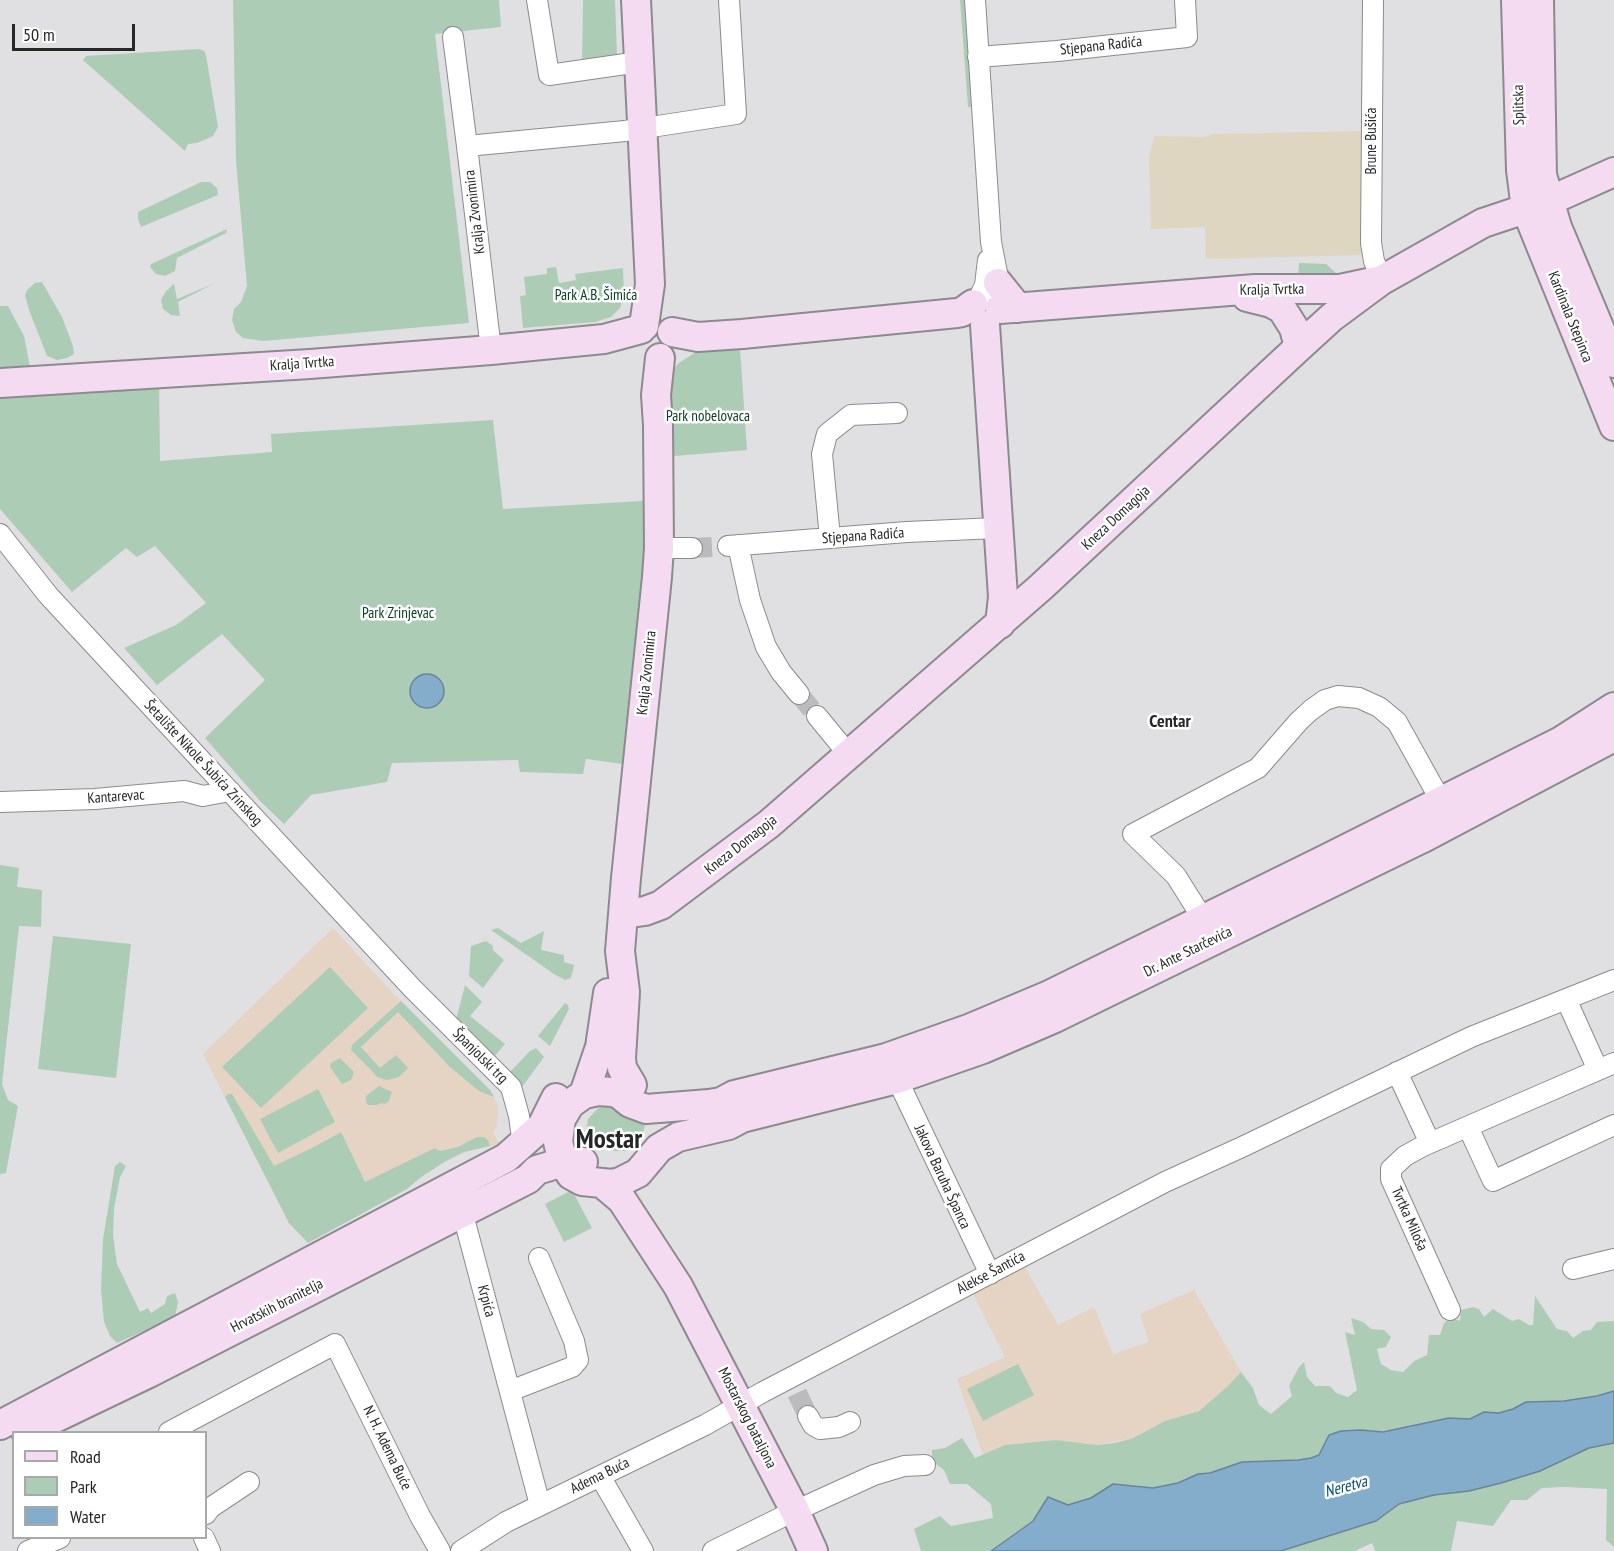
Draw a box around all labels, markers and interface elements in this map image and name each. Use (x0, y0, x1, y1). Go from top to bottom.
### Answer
scale bar (15, 12, 138, 50)
text: 50 m (23, 23, 55, 46)
street label: Stjepana Radića (1059, 33, 1143, 59)
street label: Splitska (1510, 84, 1528, 126)
street label: Brune Bušića (1363, 108, 1381, 174)
street label: Kralja Zvonimira (461, 169, 489, 255)
street label: Kardinala Stepinca (1544, 269, 1596, 365)
street label: Kralja Tvrtka (1240, 280, 1304, 300)
park label: Park A.B. Šimića (555, 287, 637, 305)
street label: Kralja Tvrtka (269, 353, 335, 375)
park label: Park nobelovaca (666, 408, 750, 426)
street label: Kneza Domagoja (1078, 482, 1154, 554)
street label: Stjepana Radića (821, 524, 905, 548)
park label: Park Zrinjevac (362, 605, 434, 623)
street label: Kralja Zvonimira (634, 630, 660, 716)
street label: Šetalište Nikole Šubića Zrinskog (140, 696, 266, 830)
district label: Centar (1149, 711, 1191, 733)
street label: Kantarevac (87, 786, 145, 808)
street label: Kneza Domagoja (701, 811, 781, 879)
street label: Dr. Ante Starčevića (1141, 923, 1235, 981)
street label: Španjolski trg (449, 1025, 511, 1087)
street label: Jakova Baruha Španca (910, 1122, 974, 1232)
district label: Mostar (576, 1124, 642, 1156)
street label: Tvrtka Miloša (1387, 1184, 1431, 1254)
street label: Alekse Šantića (954, 1248, 1028, 1298)
street label: Hrvatskih branitelja (228, 1275, 326, 1337)
street label: Krpića (473, 1283, 499, 1319)
street label: Mostarskog bataljona (714, 1365, 780, 1471)
street label: N. H. Adema Buće (359, 1403, 415, 1493)
legend (12, 1431, 207, 1539)
text: Road (70, 1445, 101, 1468)
street label: Adema Buća (567, 1454, 633, 1498)
water label: Neretva (1323, 1472, 1369, 1502)
text: Park (70, 1475, 97, 1498)
text: Water (70, 1505, 106, 1528)

